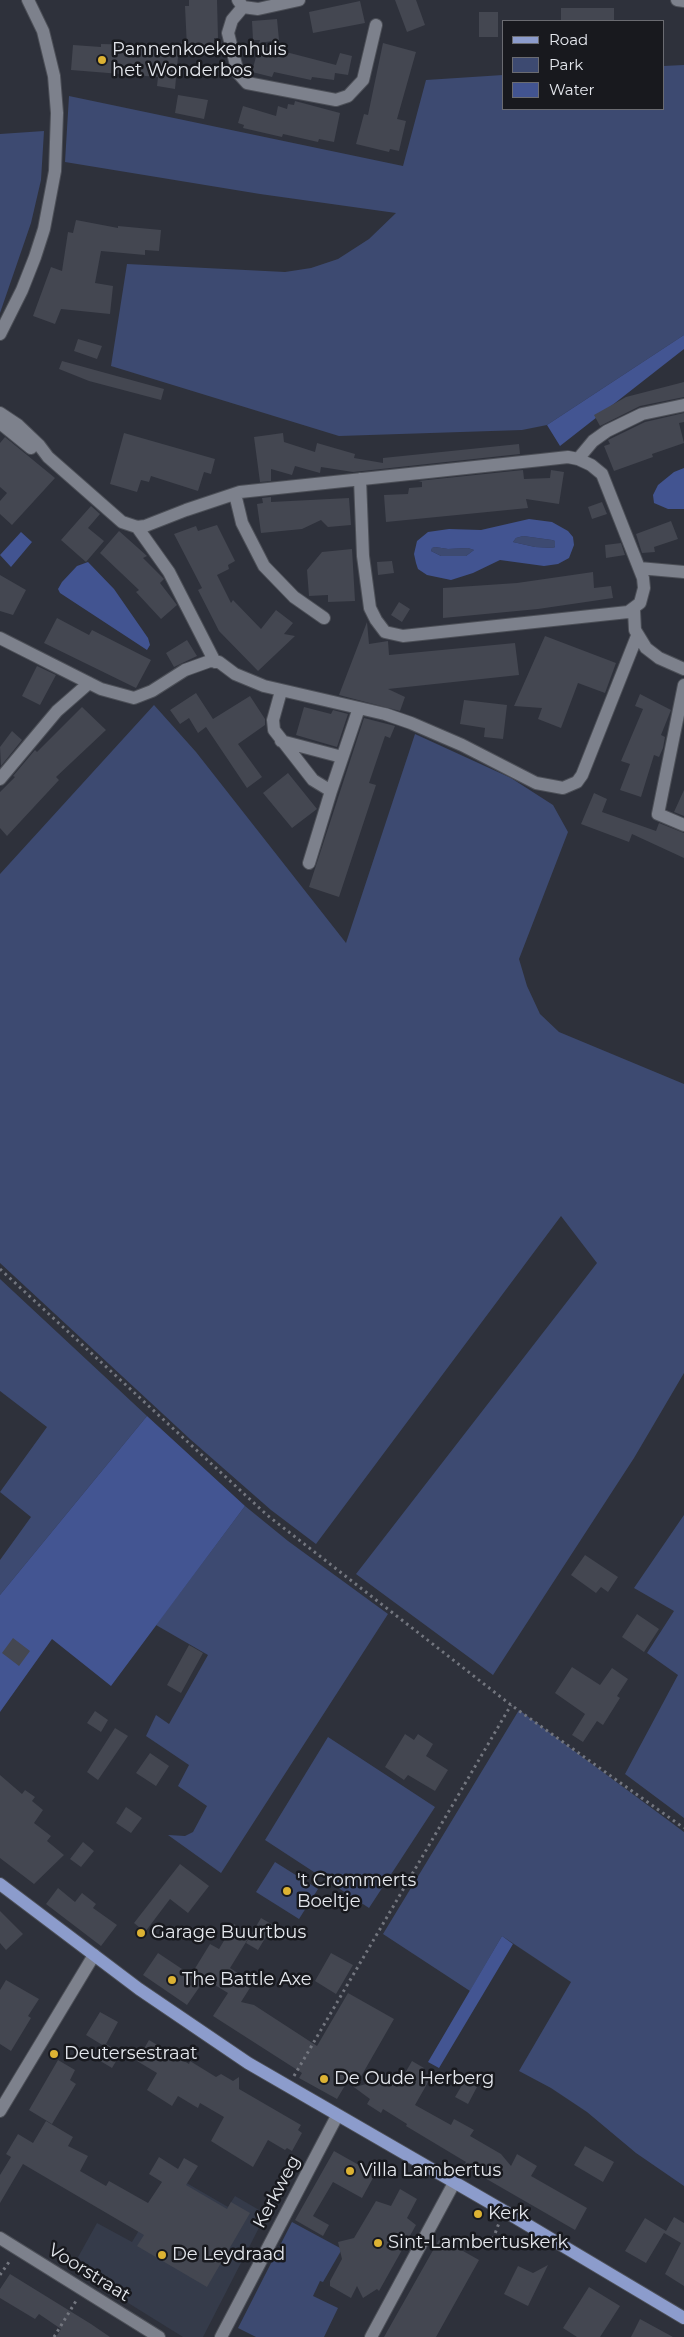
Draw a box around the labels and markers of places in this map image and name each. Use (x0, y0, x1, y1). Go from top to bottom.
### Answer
place label: Pannenkoekenhuis het Wonderbos (112, 39, 287, 82)
marker: Pannenkoekenhuis het Wonderbos (96, 54, 108, 66)
place label: 't Crommerts Boeltje (297, 1870, 416, 1912)
marker: 't Crommerts Boeltje (281, 1885, 293, 1897)
place label: Garage Buurtbus (151, 1922, 306, 1944)
marker: Garage Buurtbus (135, 1927, 147, 1939)
place label: The Battle Axe (182, 1969, 312, 1991)
marker: The Battle Axe (166, 1974, 178, 1986)
place label: Deutersestraat (64, 2043, 198, 2065)
marker: Deutersestraat (48, 2048, 60, 2060)
place label: De Oude Herberg (334, 2068, 494, 2090)
marker: De Oude Herberg (318, 2073, 330, 2085)
place label: Villa Lambertus (360, 2160, 501, 2182)
marker: Villa Lambertus (344, 2165, 356, 2177)
place label: Kerk (488, 2203, 529, 2225)
marker: Kerk (472, 2208, 484, 2220)
place label: Sint-Lambertuskerk (388, 2232, 568, 2254)
marker: Sint-Lambertuskerk (372, 2237, 384, 2249)
place label: De Leydraad (172, 2244, 285, 2266)
marker: De Leydraad (156, 2249, 168, 2261)

